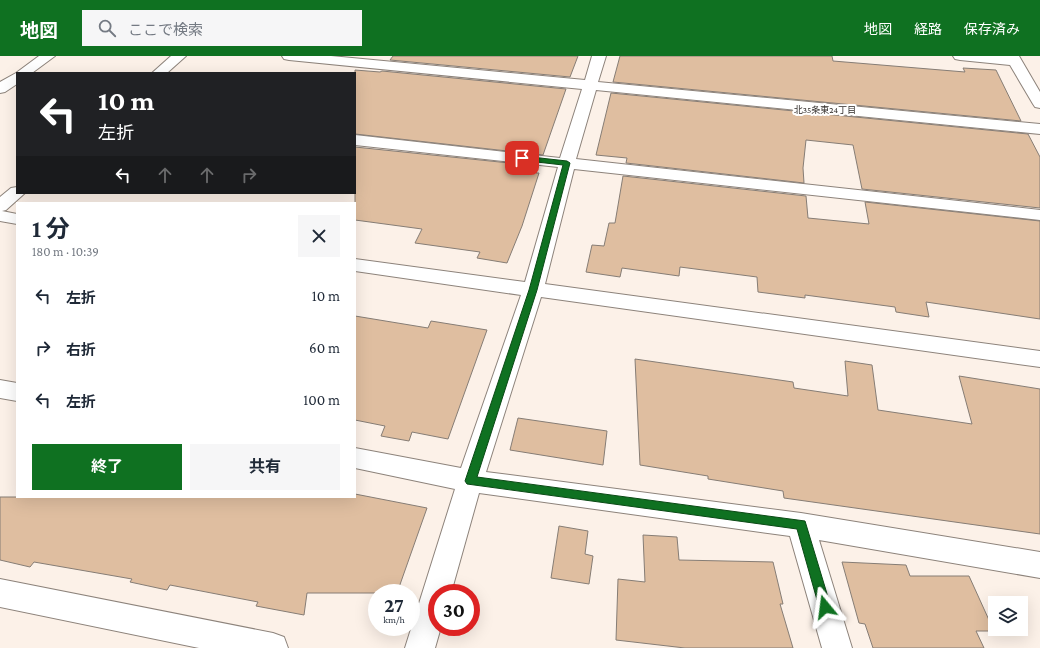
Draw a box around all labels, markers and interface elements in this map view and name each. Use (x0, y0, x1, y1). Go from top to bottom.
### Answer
search box (82, 10, 362, 46)
icon: search (96, 17, 118, 39)
text: 地図 (20, 20, 58, 41)
text: 地図 (864, 21, 892, 37)
text: 経路 (914, 21, 942, 37)
text: 保存済み (964, 21, 1020, 37)
text: ここで検索 (128, 22, 203, 38)
text: 10 m (98, 85, 155, 116)
icon: left (32, 88, 84, 140)
district label: 北35条東24丁目 (794, 105, 856, 115)
text: 左折 (98, 123, 134, 143)
pin (505, 141, 539, 175)
icon: arrive (511, 147, 533, 169)
icon: left (112, 164, 134, 186)
icon: ahead (154, 164, 176, 186)
icon: ahead (196, 164, 218, 186)
icon: right (238, 164, 260, 186)
text: 1 分 (32, 215, 70, 242)
button: close (298, 215, 340, 257)
text: 180 m · 10:39 (32, 244, 99, 259)
icon: left (32, 285, 54, 307)
text: 10 m (312, 288, 340, 304)
text: 左折 (66, 290, 96, 306)
icon: right (32, 337, 54, 359)
text: 60 m (309, 340, 340, 356)
text: 右折 (66, 342, 96, 358)
icon: left (32, 389, 54, 411)
text: 100 m (303, 392, 340, 408)
text: 左折 (66, 394, 96, 410)
button: 終了 (32, 444, 182, 490)
button: 共有 (190, 444, 340, 490)
speed limit sign: 30 (428, 584, 480, 636)
position arrow (804, 586, 846, 628)
text: 27 (384, 594, 404, 616)
map controls (988, 596, 1028, 636)
button: layers (988, 596, 1028, 636)
text: km/h (383, 614, 405, 625)

